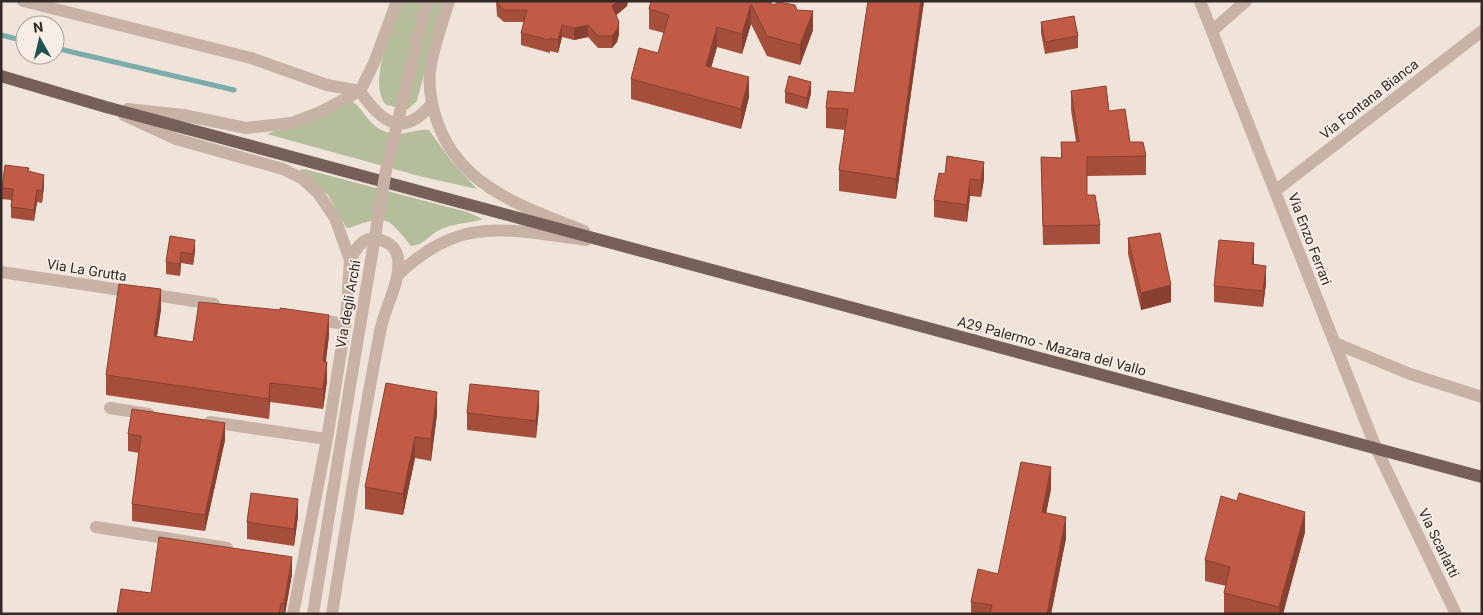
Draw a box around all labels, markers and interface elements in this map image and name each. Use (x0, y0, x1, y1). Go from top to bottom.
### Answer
north arrow (15, 15, 65, 65)
text: N (32, 19, 44, 36)
street label: Via Fontana Bianca (1317, 56, 1421, 142)
street label: Via Enzo Ferrari (1285, 191, 1335, 287)
street label: Via La Grutta (46, 256, 128, 284)
street label: Via degli Archi (332, 259, 364, 349)
street label: A29 Palermo - Mazara del Vallo (956, 313, 1148, 379)
street label: Via Scarlatti (1415, 506, 1463, 580)

